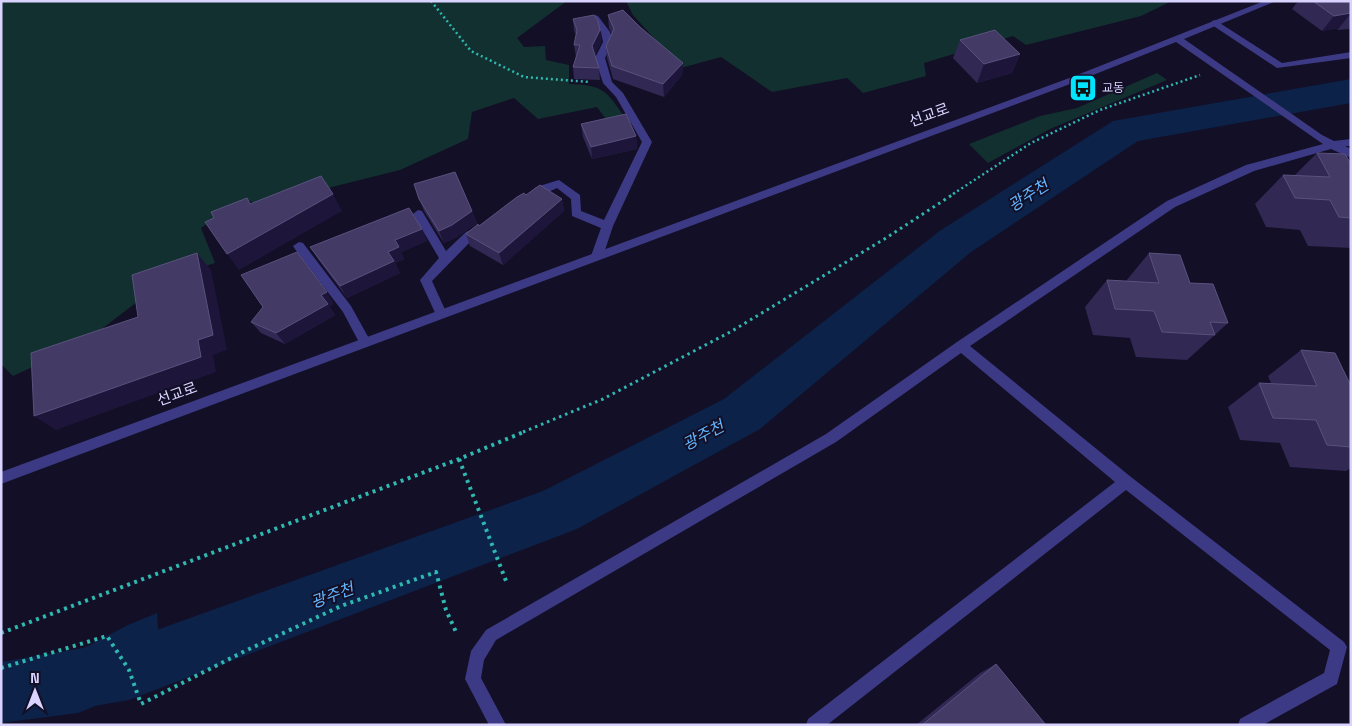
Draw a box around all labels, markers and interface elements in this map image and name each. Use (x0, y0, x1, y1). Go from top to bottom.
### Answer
bus stop icon: 교동 (1068, 73, 1098, 103)
place label: 교동 (1102, 80, 1124, 96)
street label: 선교로 (906, 99, 952, 131)
water label: 광주천 (1004, 173, 1054, 216)
street label: 선교로 (154, 378, 200, 410)
water label: 광주천 (679, 415, 730, 455)
water label: 광주천 (308, 577, 359, 613)
north arrow (10, 666, 60, 716)
text: N (30, 669, 40, 687)

